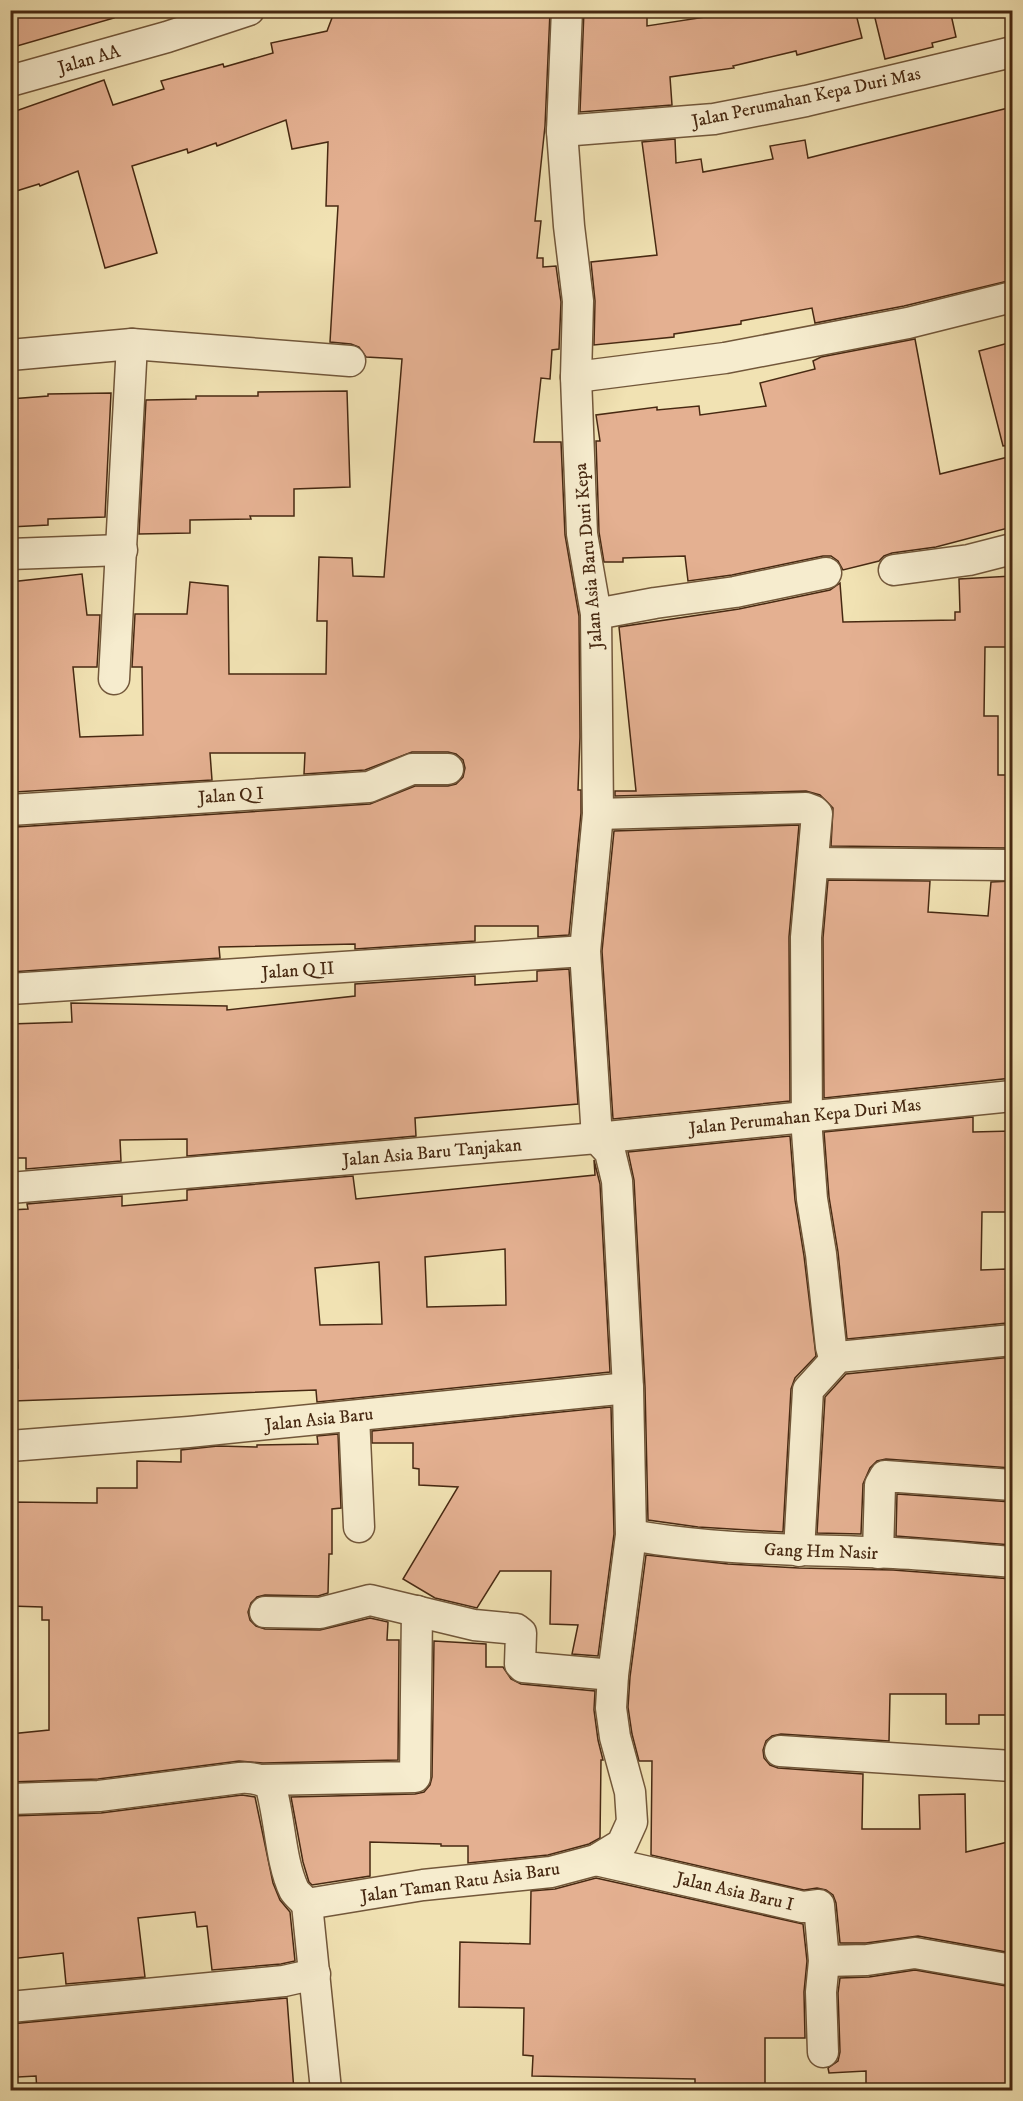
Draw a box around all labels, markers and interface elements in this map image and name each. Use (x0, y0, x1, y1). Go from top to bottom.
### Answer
street label: Jalan AA (54, 40, 123, 80)
street label: Jalan Perumahan Kepa Duri Mas (688, 63, 923, 133)
street label: Jalan Asia Baru Duri Kepa (570, 462, 608, 652)
street label: Jalan Q I (196, 783, 264, 809)
street label: Jalan Q II (259, 957, 335, 985)
street label: Jalan Perumahan Kepa Duri Mas (686, 1094, 922, 1140)
street label: Jalan Asia Baru Tanjakan (340, 1134, 523, 1172)
street label: Jalan Asia Baru (262, 1403, 375, 1437)
street label: Gang Hm Nasir (764, 1539, 879, 1565)
street label: Jalan Taman Ratu Asia Baru (357, 1858, 561, 1908)
street label: Jalan Asia Baru I (672, 1867, 796, 1916)

